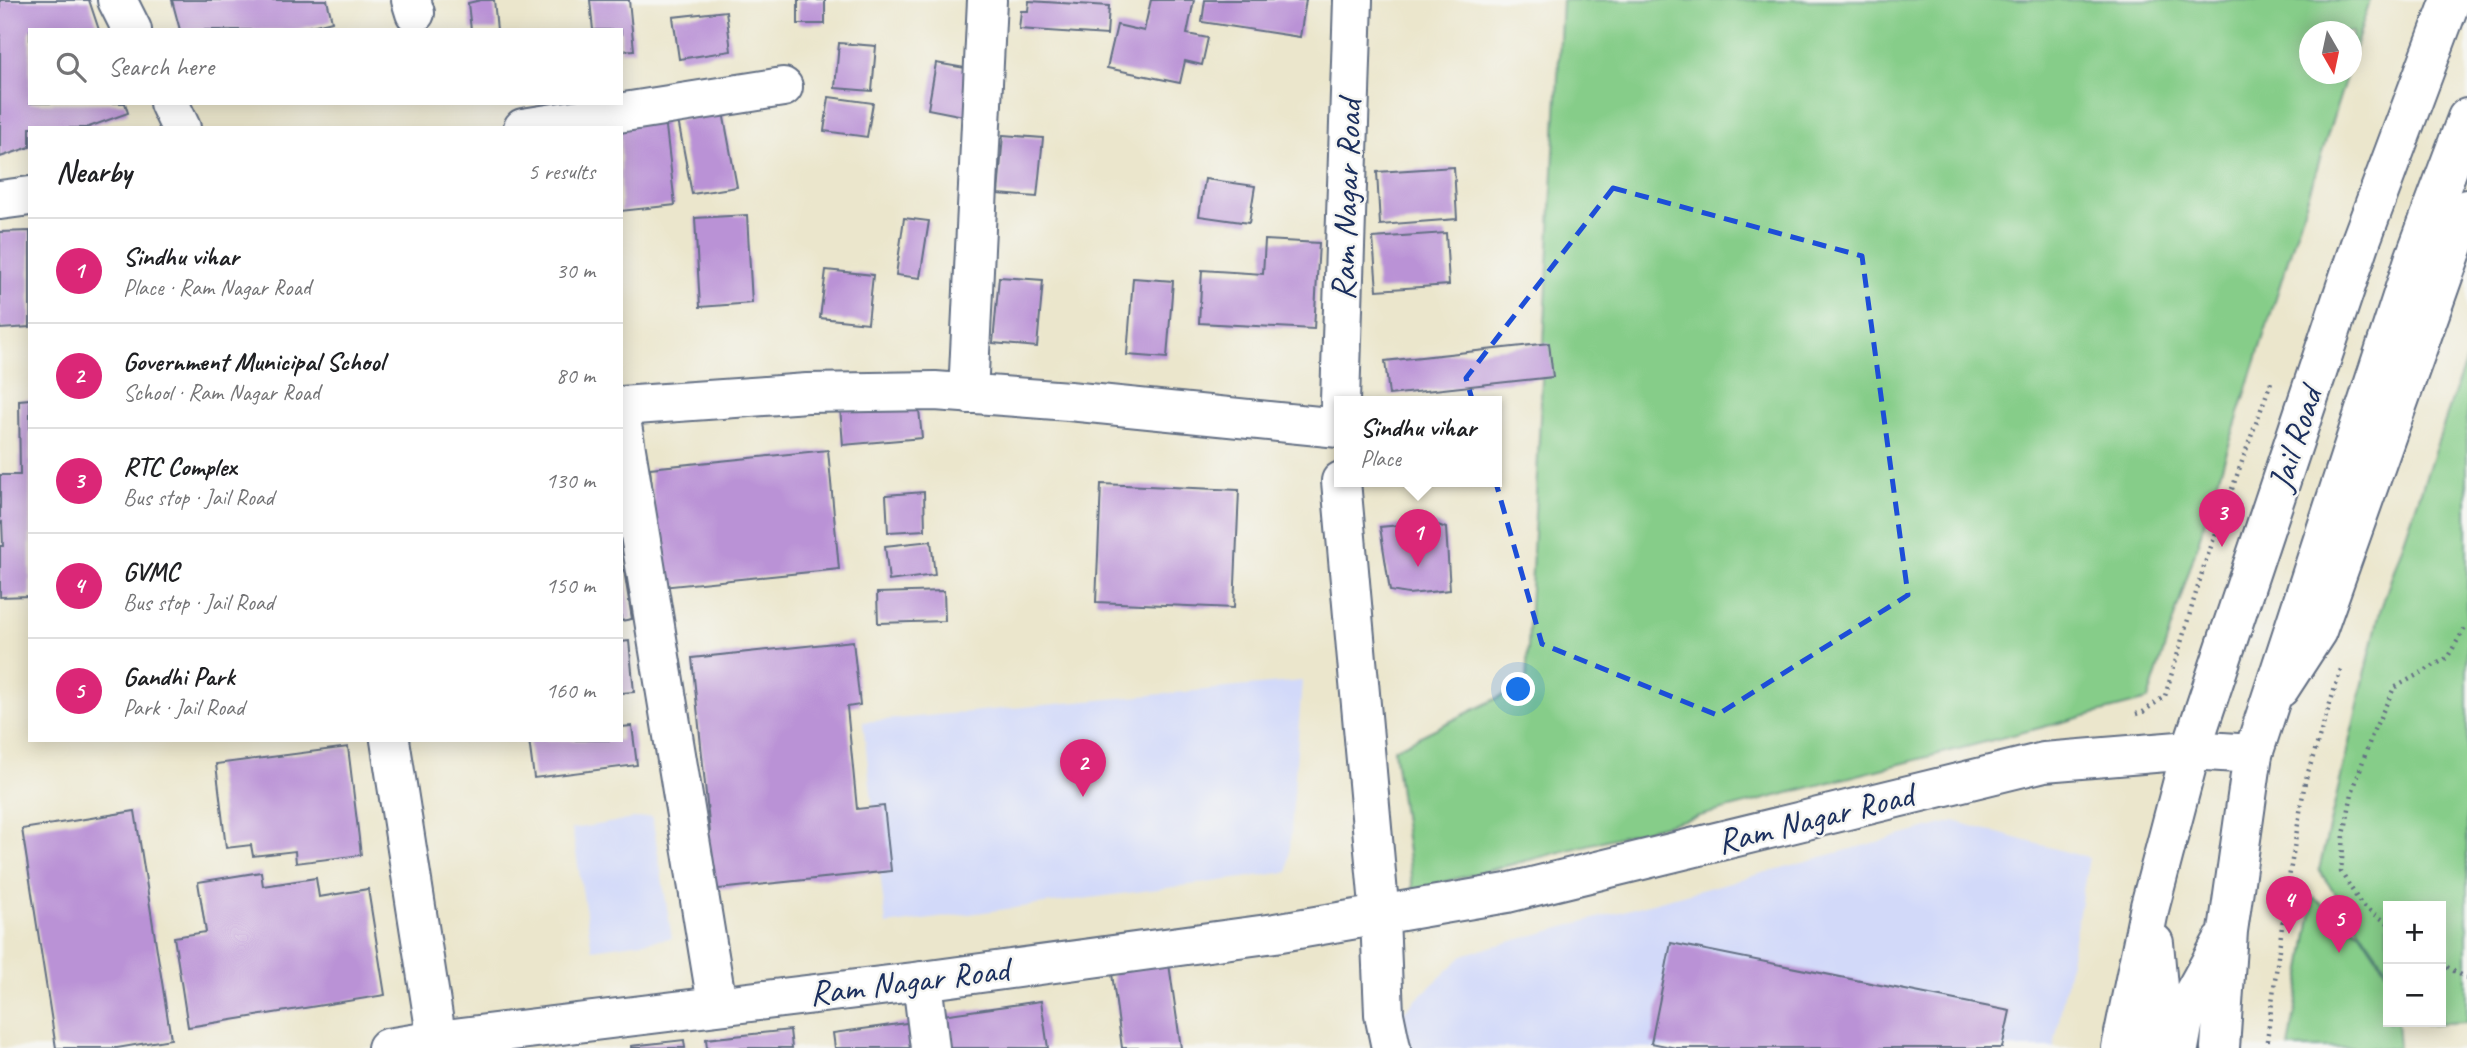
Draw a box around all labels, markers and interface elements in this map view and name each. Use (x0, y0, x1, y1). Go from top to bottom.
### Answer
north arrow (2299, 21, 2362, 84)
search box (28, 28, 623, 105)
icon: search (52, 48, 90, 86)
text: Search here (108, 50, 214, 83)
street label: Ram Nagar Road (1320, 94, 1372, 301)
text: Nearby (56, 153, 132, 191)
text: 5 results (528, 157, 595, 186)
text: Sindhu vihar (123, 240, 239, 273)
text: 1 (74, 256, 84, 285)
text: 30 m (556, 256, 595, 285)
text: Place · Ram Nagar Road (123, 273, 311, 302)
text: Government Municipal School (123, 345, 384, 378)
text: 2 (74, 361, 84, 390)
text: 80 m (556, 361, 595, 390)
street label: Jail Road (2257, 377, 2334, 498)
text: School · Ram Nagar Road (123, 378, 320, 407)
popup (1334, 396, 1502, 487)
text: Sindhu vihar (1360, 411, 1476, 444)
text: Place (1360, 444, 1401, 473)
text: RTC Complex (123, 450, 236, 483)
text: 3 (74, 466, 84, 495)
text: 130 m (546, 466, 595, 495)
text: Bus stop · Jail Road (123, 483, 274, 512)
pin: 3 (2199, 489, 2245, 547)
pin: 1 (1395, 509, 1441, 567)
text: GVMC (123, 555, 179, 588)
text: 4 (74, 571, 84, 600)
text: 150 m (546, 571, 595, 600)
text: Bus stop · Jail Road (123, 588, 274, 617)
text: Gandhi Park (123, 660, 234, 693)
your location (1501, 672, 1535, 706)
text: 5 (74, 676, 84, 705)
text: 160 m (546, 676, 595, 705)
text: Park · Jail Road (123, 693, 244, 722)
pin: 2 (1060, 739, 1106, 797)
street label: Ram Nagar Road (1712, 771, 1923, 864)
pin: 4 (2266, 876, 2312, 934)
pin: 5 (2316, 895, 2362, 953)
map controls (2383, 901, 2446, 1027)
button: + (2383, 901, 2446, 964)
street label: Ram Nagar Road (807, 946, 1017, 1016)
button: − (2383, 964, 2446, 1027)

